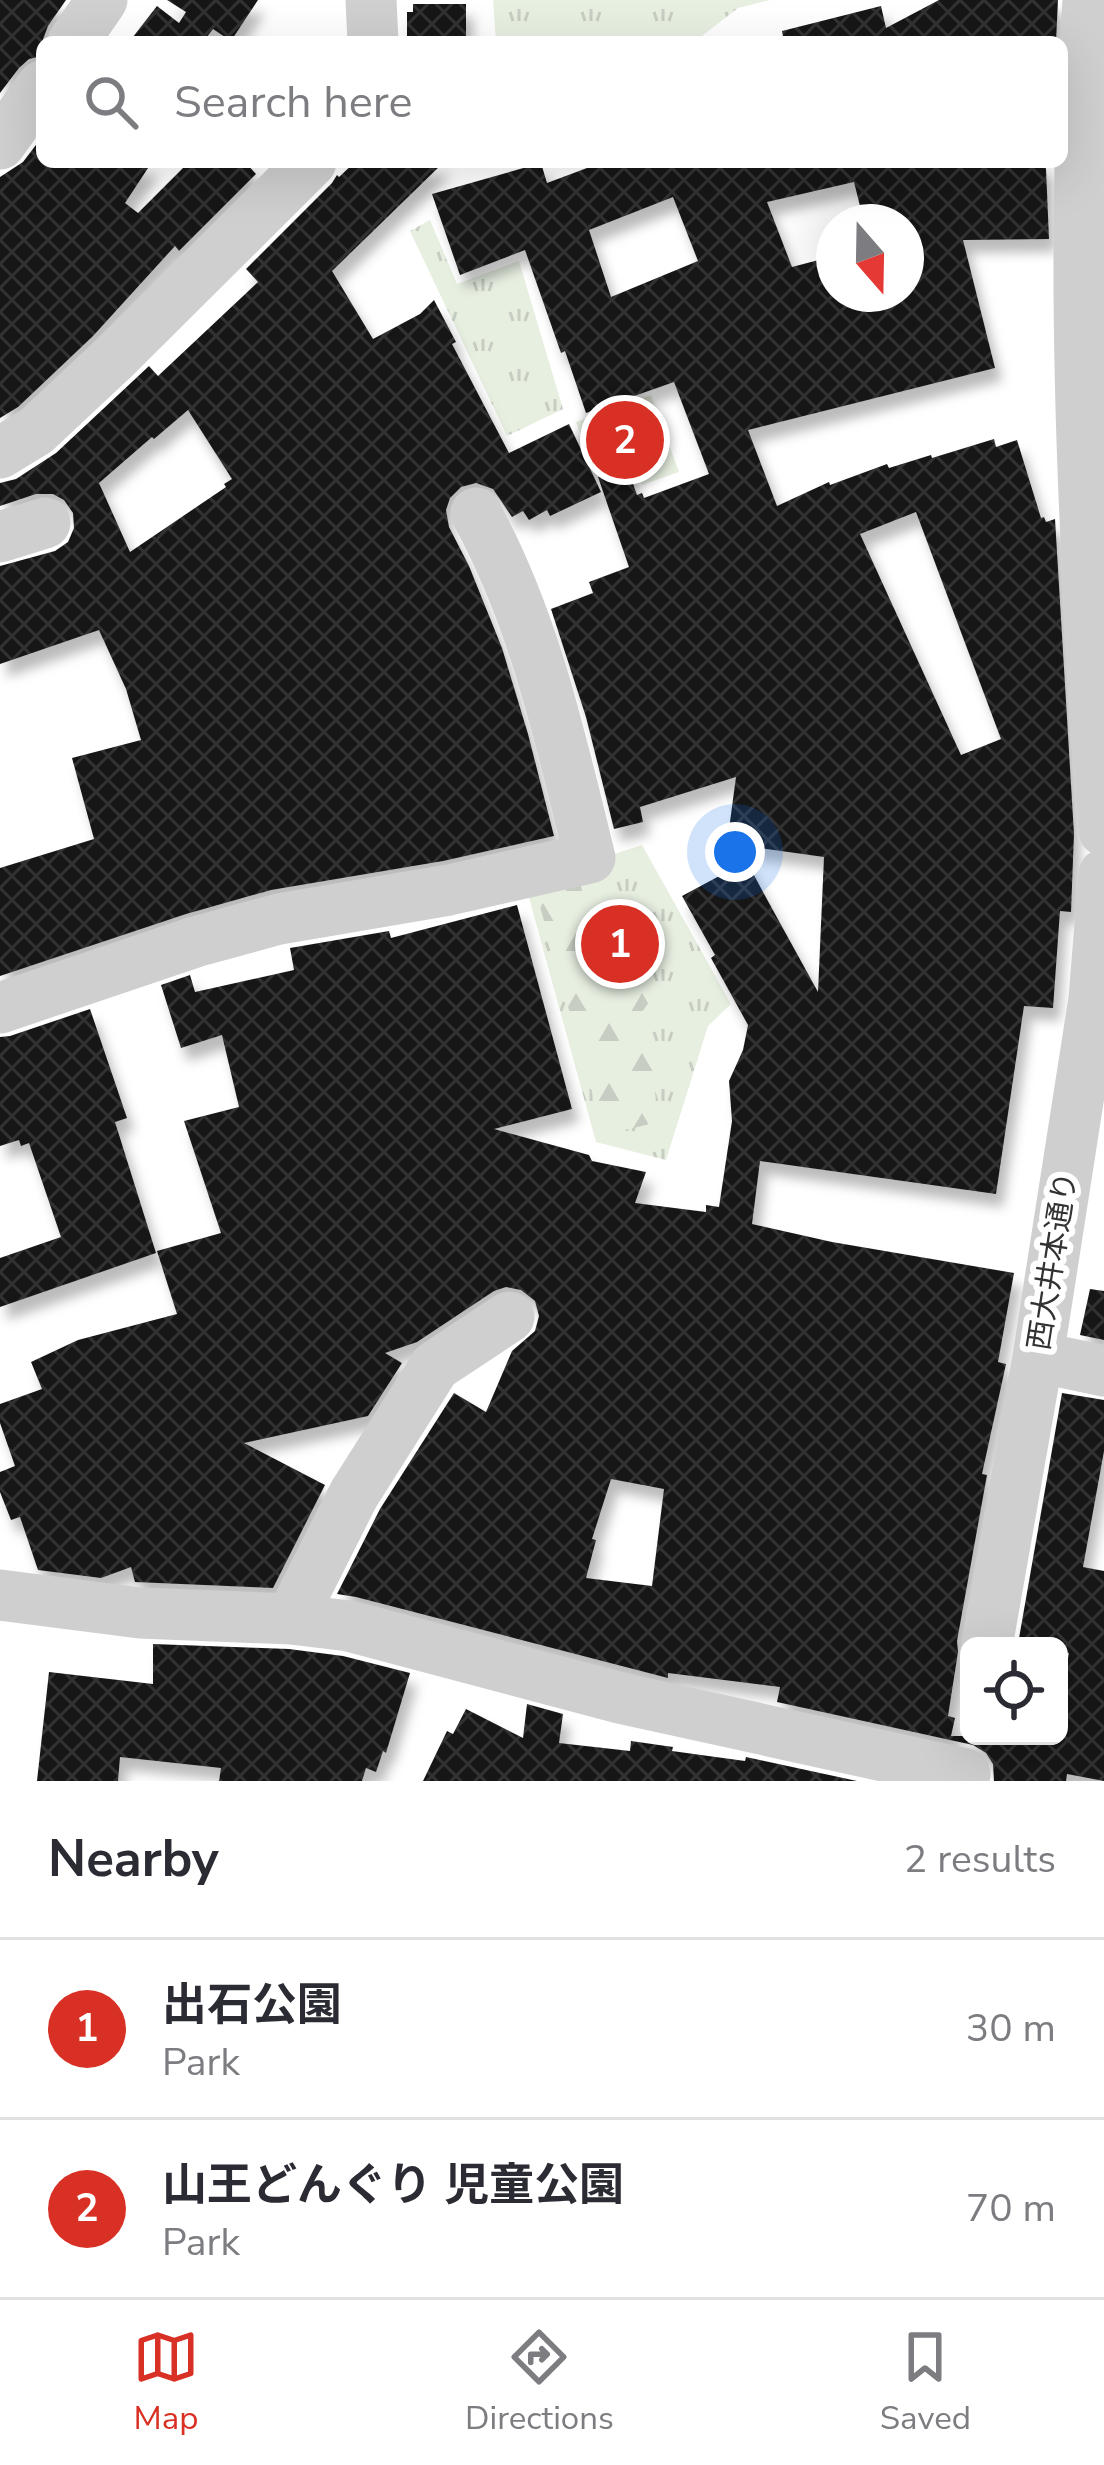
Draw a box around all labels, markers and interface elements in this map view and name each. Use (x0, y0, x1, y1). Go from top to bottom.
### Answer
search box (36, 36, 1068, 168)
icon: search (78, 69, 144, 135)
text: Search here (174, 72, 413, 133)
north arrow (816, 204, 924, 312)
pin: 2 (586, 395, 664, 485)
your location (705, 822, 765, 882)
pin: 1 (581, 899, 659, 989)
street label: 西大井本通り (1019, 1169, 1087, 1353)
map controls (960, 1637, 1068, 1745)
button: locate (960, 1637, 1068, 1745)
text: Nearby (48, 1824, 219, 1894)
text: 2 results (904, 1833, 1056, 1886)
text: 出石公園 (162, 1975, 342, 2036)
text: 1 (75, 2002, 99, 2055)
text: 30 m (966, 2002, 1056, 2055)
text: Park (162, 2036, 240, 2089)
text: 山王どんぐり 児童公園 (162, 2155, 624, 2216)
text: 2 (75, 2182, 99, 2235)
text: 70 m (966, 2182, 1056, 2235)
text: Park (162, 2216, 240, 2269)
tab: Map (133, 2324, 199, 2441)
tab: Directions (465, 2324, 614, 2441)
tab: Saved (880, 2324, 971, 2441)

